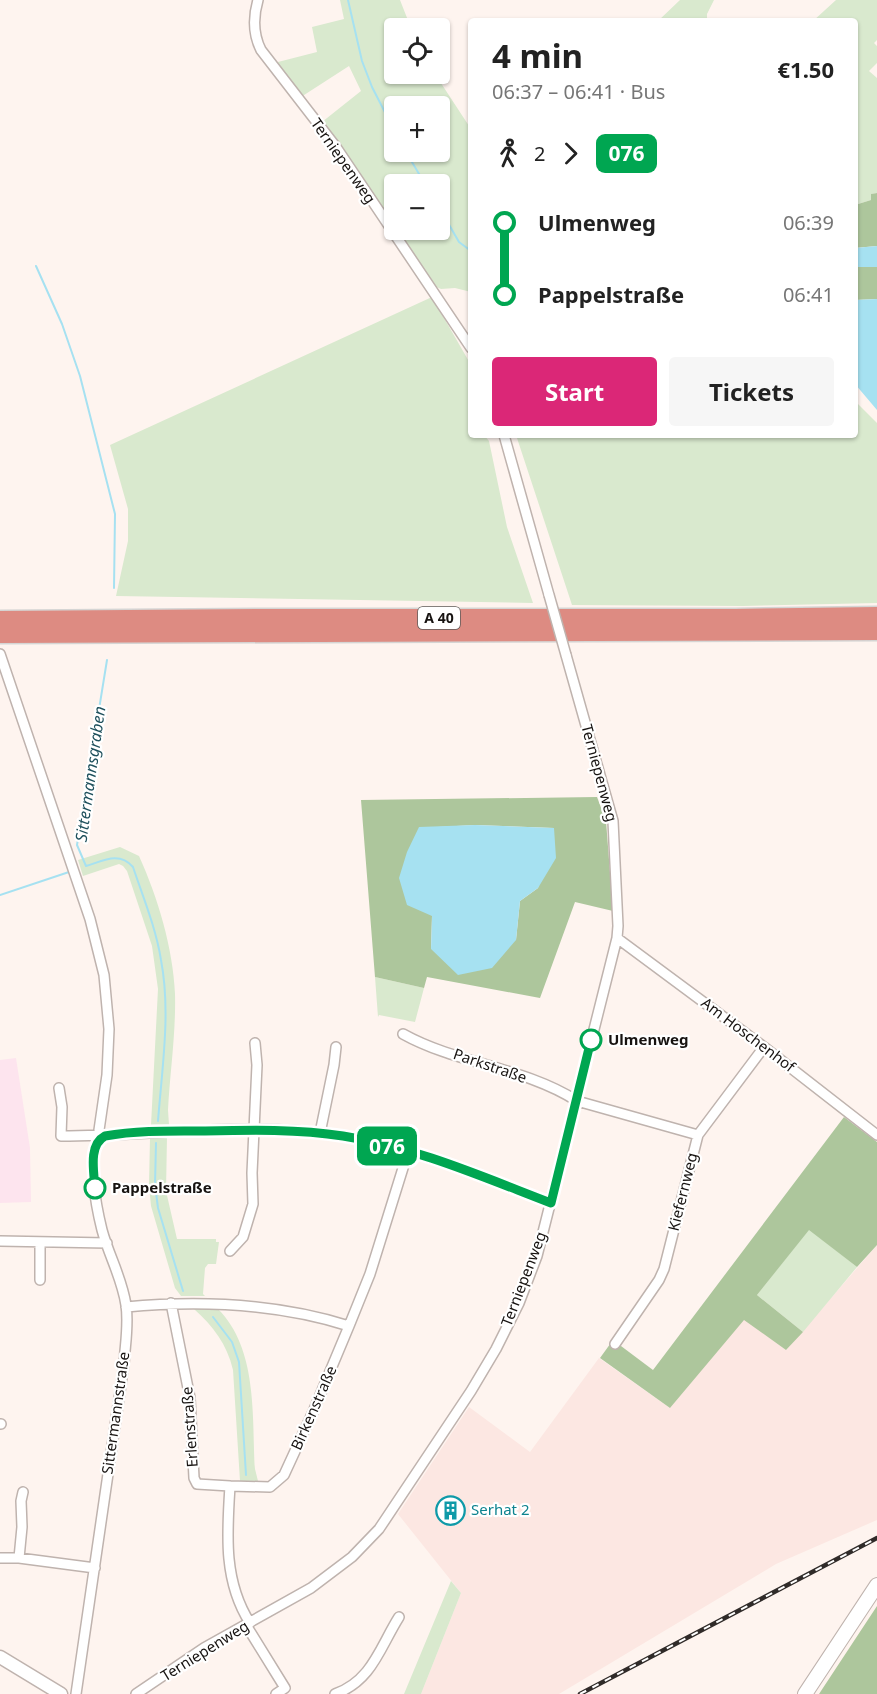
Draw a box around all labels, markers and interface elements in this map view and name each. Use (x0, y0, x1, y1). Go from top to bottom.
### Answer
map controls (384, 18, 450, 240)
button: locate (384, 18, 450, 84)
text: 4 min (492, 33, 583, 78)
text: €1.50 (777, 54, 834, 84)
text: 06:37 – 06:41 · Bus (492, 78, 665, 105)
button: + (384, 96, 450, 162)
street label: Terniepenweg (307, 114, 381, 207)
icon: walk (492, 137, 525, 170)
icon: forward (554, 137, 587, 170)
text: 076 (608, 139, 645, 167)
text: 2 (534, 140, 545, 167)
button: − (384, 174, 450, 240)
text: Ulmenweg (538, 207, 656, 237)
text: 06:39 (783, 209, 834, 236)
text: Pappelstraße (538, 279, 684, 309)
text: 06:41 (783, 281, 834, 308)
button: Start (492, 357, 657, 426)
button: Tickets (669, 357, 834, 426)
road number: A 40 (418, 607, 460, 629)
water label: Sittermannsgraben (70, 705, 110, 843)
street label: Terniepenweg (577, 722, 623, 824)
street label: Am Hoschenhof (698, 992, 800, 1077)
marker: Ulmenweg (580, 1029, 602, 1051)
place label: Ulmenweg (608, 1029, 688, 1049)
street label: Parkstraße (451, 1043, 530, 1087)
line badge: 076 (352, 1126, 422, 1166)
text: 076 (369, 1132, 405, 1160)
street label: Kiefernweg (663, 1150, 701, 1233)
marker: Pappelstraße (84, 1177, 106, 1199)
place label: Pappelstraße (112, 1177, 212, 1197)
street label: Terniepenweg (496, 1228, 550, 1329)
street label: Sittermannstraße (97, 1350, 133, 1475)
street label: Birkenstraße (286, 1362, 341, 1453)
street label: Erlenstraße (176, 1386, 202, 1468)
building icon: Serhat 2 (434, 1494, 466, 1526)
place label: Serhat 2 (471, 1499, 529, 1519)
street label: Terniepenweg (157, 1615, 252, 1685)

